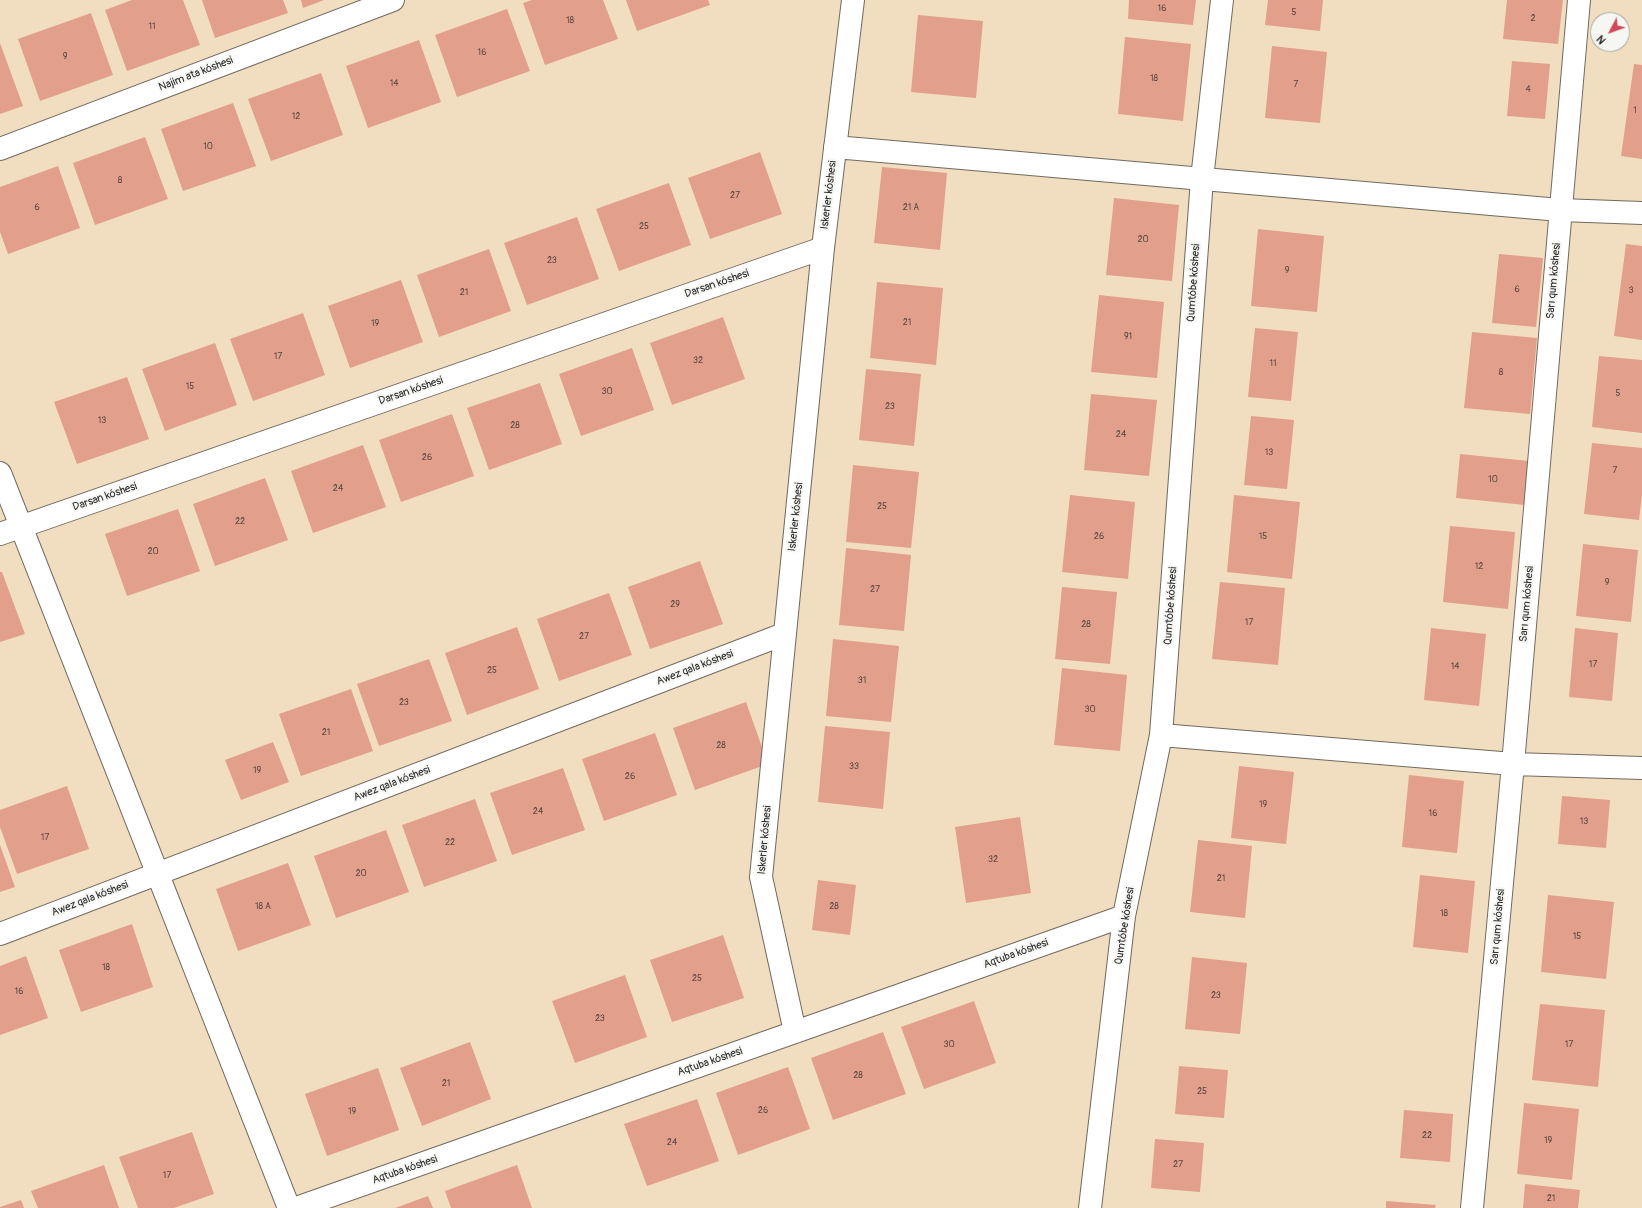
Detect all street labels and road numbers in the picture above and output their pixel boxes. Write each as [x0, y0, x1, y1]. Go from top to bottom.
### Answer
street label: Najim ata kóshesi [157, 54, 235, 94]
street label: Iskerler kóshesi [818, 160, 840, 230]
street label: Sarı qum kóshesi [1544, 242, 1564, 320]
street label: Qumtóbe kóshesi [1185, 243, 1203, 323]
street label: Darsan kóshesi [683, 267, 751, 301]
street label: Darsan kóshesi [377, 374, 445, 408]
street label: Darsan kóshesi [71, 480, 139, 514]
street label: Iskerler kóshesi [786, 482, 806, 552]
street label: Sarı qum kóshesi [1517, 565, 1537, 643]
street label: Qumtóbe kóshesi [1162, 566, 1180, 646]
street label: Awez qala kóshesi [655, 647, 735, 689]
street label: Awez qala kóshesi [352, 763, 432, 805]
street label: Iskerler kóshesi [755, 805, 775, 875]
street label: Awez qala kóshesi [50, 878, 130, 920]
street label: Qumtóbe kóshesi [1112, 886, 1138, 966]
street label: Sarı qum kóshesi [1488, 888, 1508, 966]
street label: Aqtuba kóshesi [982, 936, 1050, 972]
street label: Aqtuba kóshesi [676, 1045, 744, 1079]
street label: Aqtuba kóshesi [371, 1153, 439, 1187]

